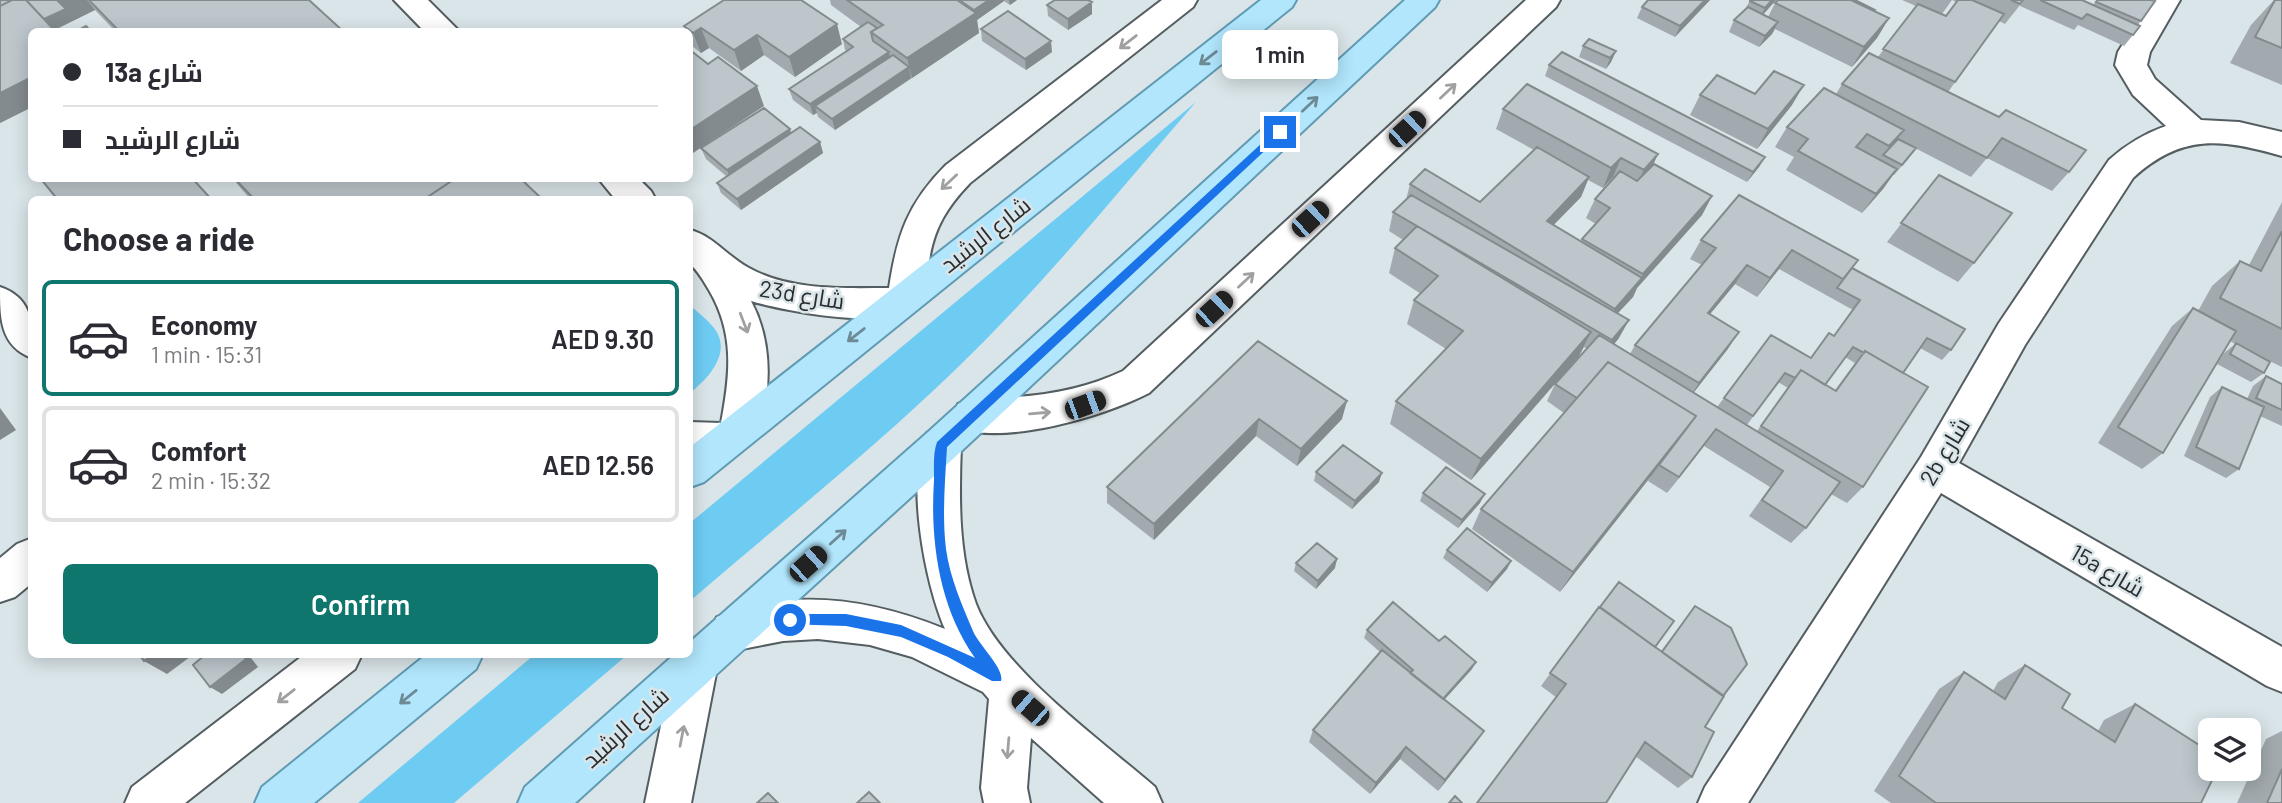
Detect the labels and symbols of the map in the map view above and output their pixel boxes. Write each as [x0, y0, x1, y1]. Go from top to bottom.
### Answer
callout: 1 min [1222, 31, 1338, 80]
one-way arrow [1120, 34, 1138, 49]
one-way arrow [1199, 50, 1217, 65]
one-way arrow [1439, 83, 1457, 99]
one-way arrow [1301, 96, 1318, 113]
car [1385, 107, 1430, 151]
route end [1264, 116, 1296, 148]
one-way arrow [940, 174, 958, 190]
street label: شارع الرشيد [934, 190, 1037, 280]
car [1288, 197, 1333, 241]
one-way arrow [1237, 271, 1254, 288]
street label: 23d شارع [757, 273, 847, 317]
car [1192, 287, 1237, 331]
one-way arrow [738, 312, 751, 334]
one-way arrow [848, 328, 866, 343]
car [1062, 388, 1109, 422]
one-way arrow [1028, 406, 1050, 419]
street label: 2b شارع [1913, 412, 1978, 491]
one-way arrow [829, 529, 847, 545]
street label: 15a شارع [2065, 538, 2150, 605]
car [786, 542, 831, 586]
route start [774, 604, 806, 636]
street label: شارع الرشيد [576, 681, 676, 775]
car [1008, 686, 1053, 730]
one-way arrow [277, 689, 296, 704]
one-way arrow [400, 690, 418, 705]
one-way arrow [676, 725, 689, 748]
one-way arrow [1001, 736, 1014, 758]

